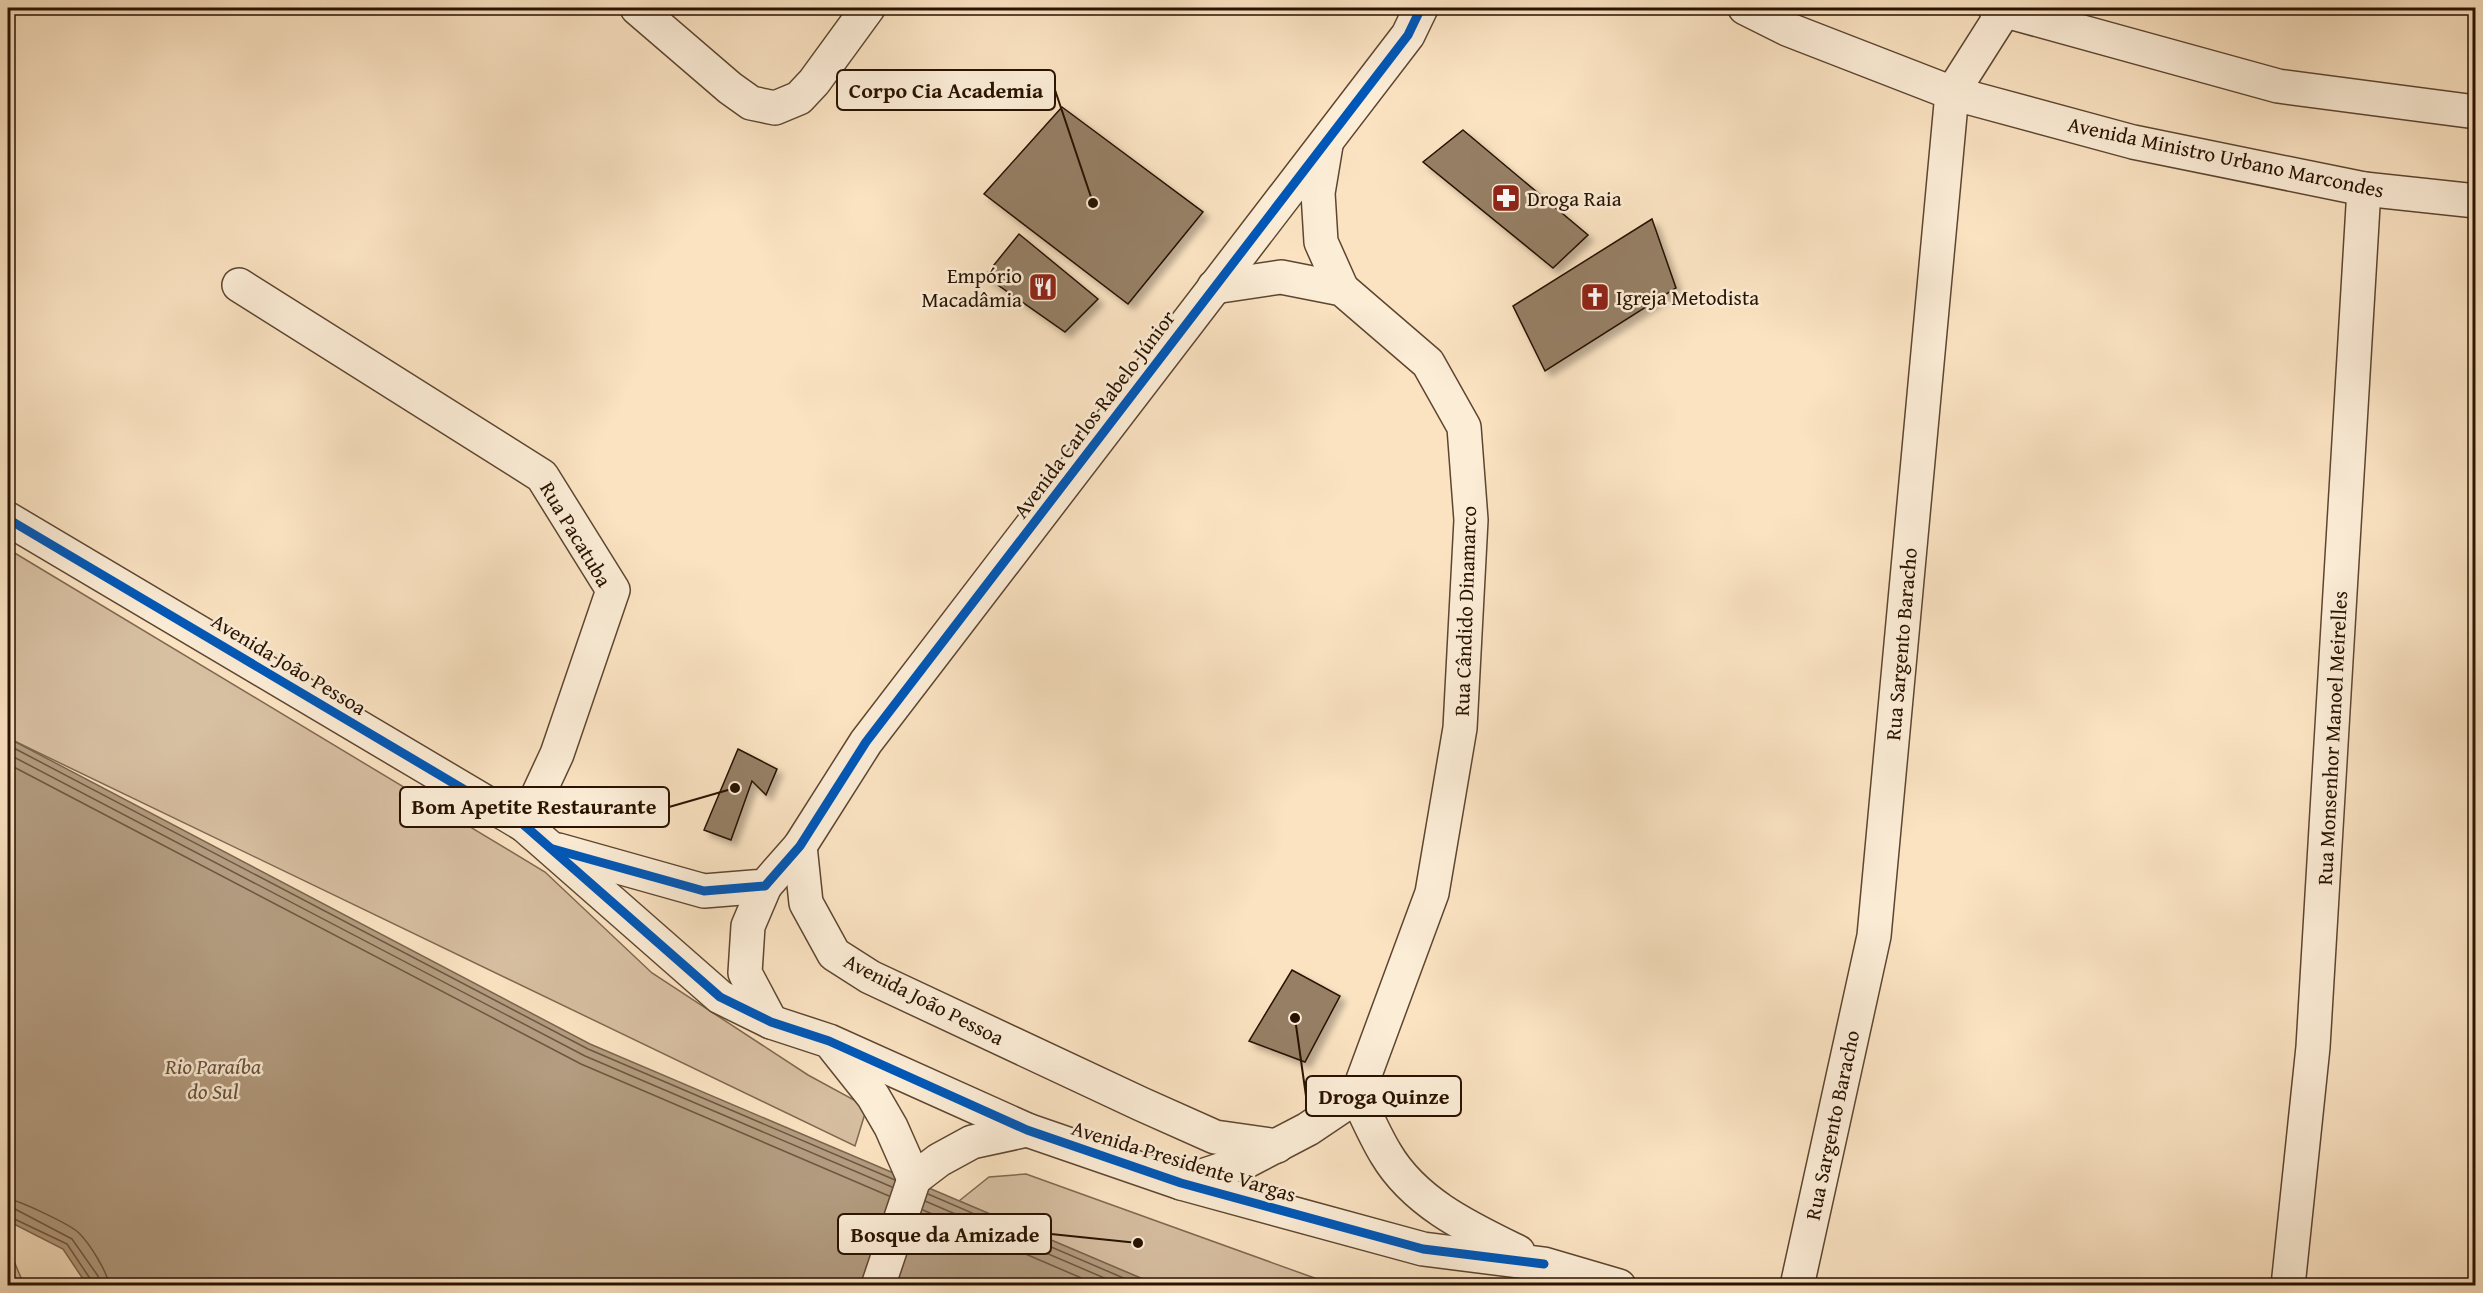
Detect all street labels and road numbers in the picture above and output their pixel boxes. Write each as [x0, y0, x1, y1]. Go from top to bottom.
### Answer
street label: Avenida Ministro Urbano Marcondes [2065, 108, 2387, 206]
street label: Avenida Carlos Rabelo Júnior [1005, 303, 1183, 525]
street label: Rua Pacatuba [532, 475, 620, 593]
street label: Rua Cândido Dinamarco [1446, 505, 1484, 717]
street label: Rua Sargento Baracho [1877, 546, 1925, 742]
street label: Rua Monsenhor Manoel Meirelles [2309, 590, 2355, 886]
street label: Avenida João Pessoa [206, 605, 372, 723]
street label: Avenida João Pessoa [839, 945, 1010, 1053]
street label: Rua Sargento Baracho [1797, 1027, 1867, 1223]
street label: Avenida Presidente Vargas [1068, 1112, 1300, 1210]

